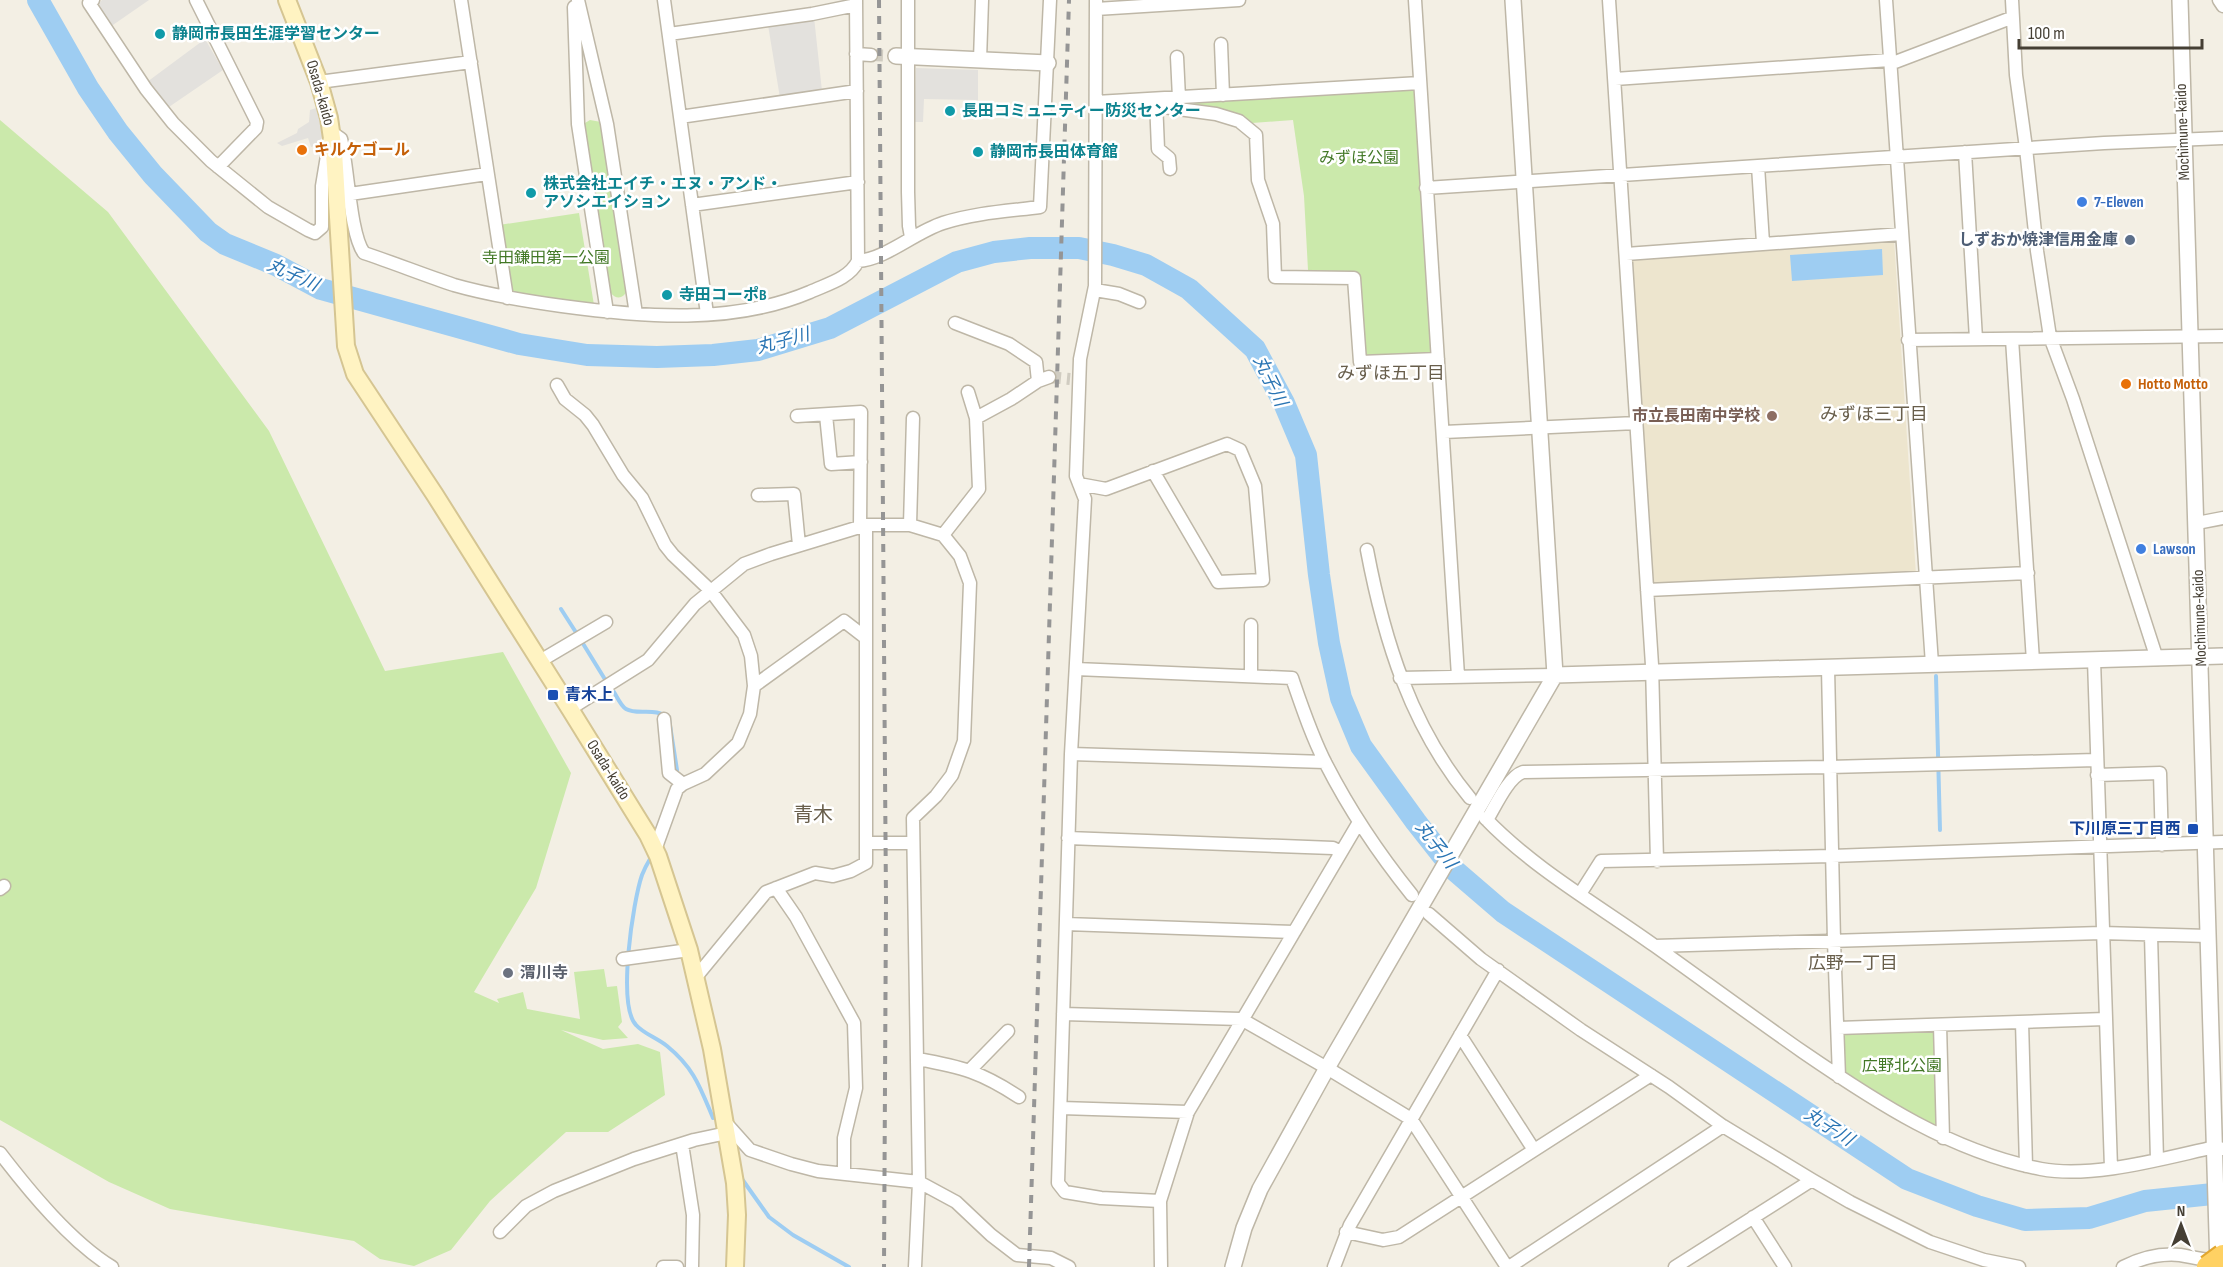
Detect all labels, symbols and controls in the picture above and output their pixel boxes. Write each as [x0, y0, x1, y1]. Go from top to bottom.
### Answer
scale bar [2019, 12, 2202, 50]
text: 100 m [2028, 23, 2065, 44]
place label: 静岡市長田生涯学習センター [172, 25, 380, 44]
marker: 静岡市長田生涯学習センター [153, 27, 167, 41]
street label: Osada-kaido [302, 58, 338, 128]
street label: Mochimune-kaido [2172, 83, 2194, 181]
place label: 長田コミュニティー防災センター [962, 102, 1201, 121]
marker: 長田コミュニティー防災センター [943, 104, 957, 118]
place label: キルケゴール [314, 140, 410, 160]
marker: キルケゴール [295, 143, 309, 157]
place label: 静岡市長田体育館 [990, 143, 1118, 162]
marker: 静岡市長田体育館 [971, 145, 985, 159]
park label: みずほ公園 [1319, 149, 1399, 168]
place label: 株式会社エイチ・エヌ・アンド・ アソシエイション [543, 174, 782, 212]
marker: 株式会社エイチ・エヌ・アンド・ アソシエイション [524, 186, 538, 200]
place label: 7-Eleven [2094, 193, 2144, 212]
marker: 7-Eleven [2075, 195, 2089, 209]
place label: しずおか焼津信用金庫 [1958, 231, 2118, 250]
marker: しずおか焼津信用金庫 [2123, 233, 2137, 247]
park label: 寺田鎌田第一公園 [482, 249, 610, 268]
water label: 丸子川 [264, 254, 324, 296]
place label: 寺田コーポB [679, 286, 767, 305]
marker: 寺田コーポB [660, 288, 674, 302]
water label: 丸子川 [754, 323, 814, 358]
water label: 丸子川 [1249, 352, 1292, 412]
district label: みずほ五丁目 [1337, 363, 1445, 384]
place label: Hotto Motto [2138, 375, 2208, 394]
marker: Hotto Motto [2119, 377, 2133, 391]
district label: みずほ三丁目 [1820, 404, 1928, 425]
place label: 市立長田南中学校 [1632, 407, 1760, 426]
marker: 市立長田南中学校 [1765, 409, 1779, 423]
place label: Lawson [2153, 540, 2196, 559]
marker: Lawson [2134, 542, 2148, 556]
street label: Mochimune-kaido [2189, 569, 2211, 667]
place label: 青木上 [565, 686, 613, 705]
marker: 青木上 [546, 688, 560, 702]
street label: Osada-kaido [582, 737, 634, 803]
district label: 青木 [793, 803, 833, 827]
water label: 丸子川 [1411, 817, 1462, 874]
place label: 下川原三丁目西 [2069, 820, 2181, 839]
marker: 下川原三丁目西 [2186, 822, 2200, 836]
district label: 広野一丁目 [1808, 953, 1898, 974]
place label: 渭川寺 [520, 964, 568, 983]
marker: 渭川寺 [501, 966, 515, 980]
park label: 広野北公園 [1862, 1057, 1942, 1076]
water label: 丸子川 [1801, 1103, 1859, 1152]
north arrow [2151, 1195, 2211, 1255]
text: N [2177, 1202, 2185, 1221]

